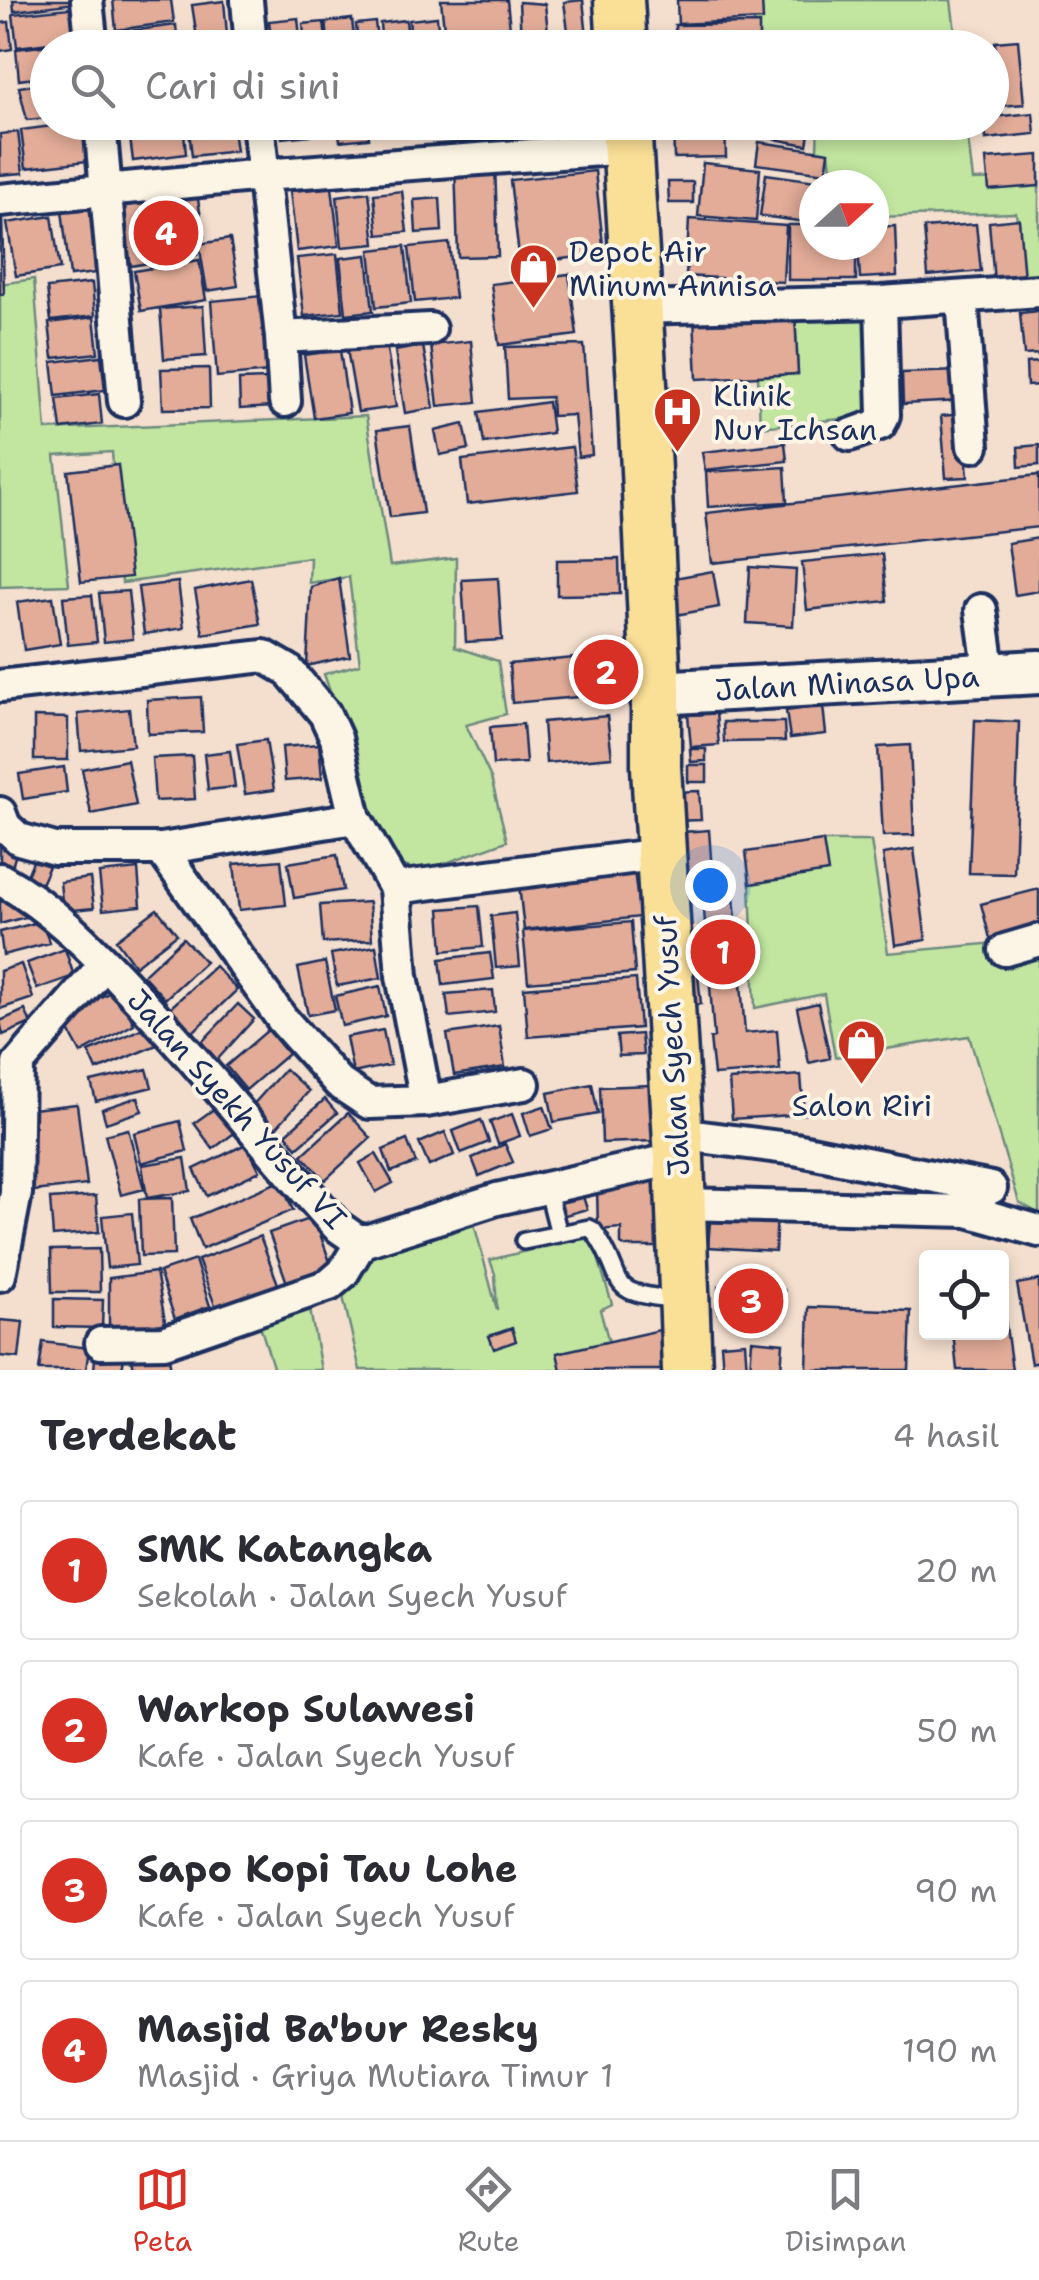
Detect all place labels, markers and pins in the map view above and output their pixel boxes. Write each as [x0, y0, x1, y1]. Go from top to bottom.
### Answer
pin: 4 [134, 196, 198, 270]
place label: Depot Air Minum Annisa [569, 231, 777, 306]
shop icon: Depot Air Minum Annisa [508, 242, 560, 310]
place label: Klinik Nur Ichsan [713, 375, 877, 450]
hospital icon: Klinik Nur Ichsan [652, 386, 704, 454]
pin: 2 [574, 634, 638, 710]
pin: 1 [690, 914, 756, 990]
shop icon: Salon Riri [836, 1018, 888, 1086]
place label: Salon Riri [792, 1085, 932, 1126]
pin: 3 [718, 1264, 784, 1338]

